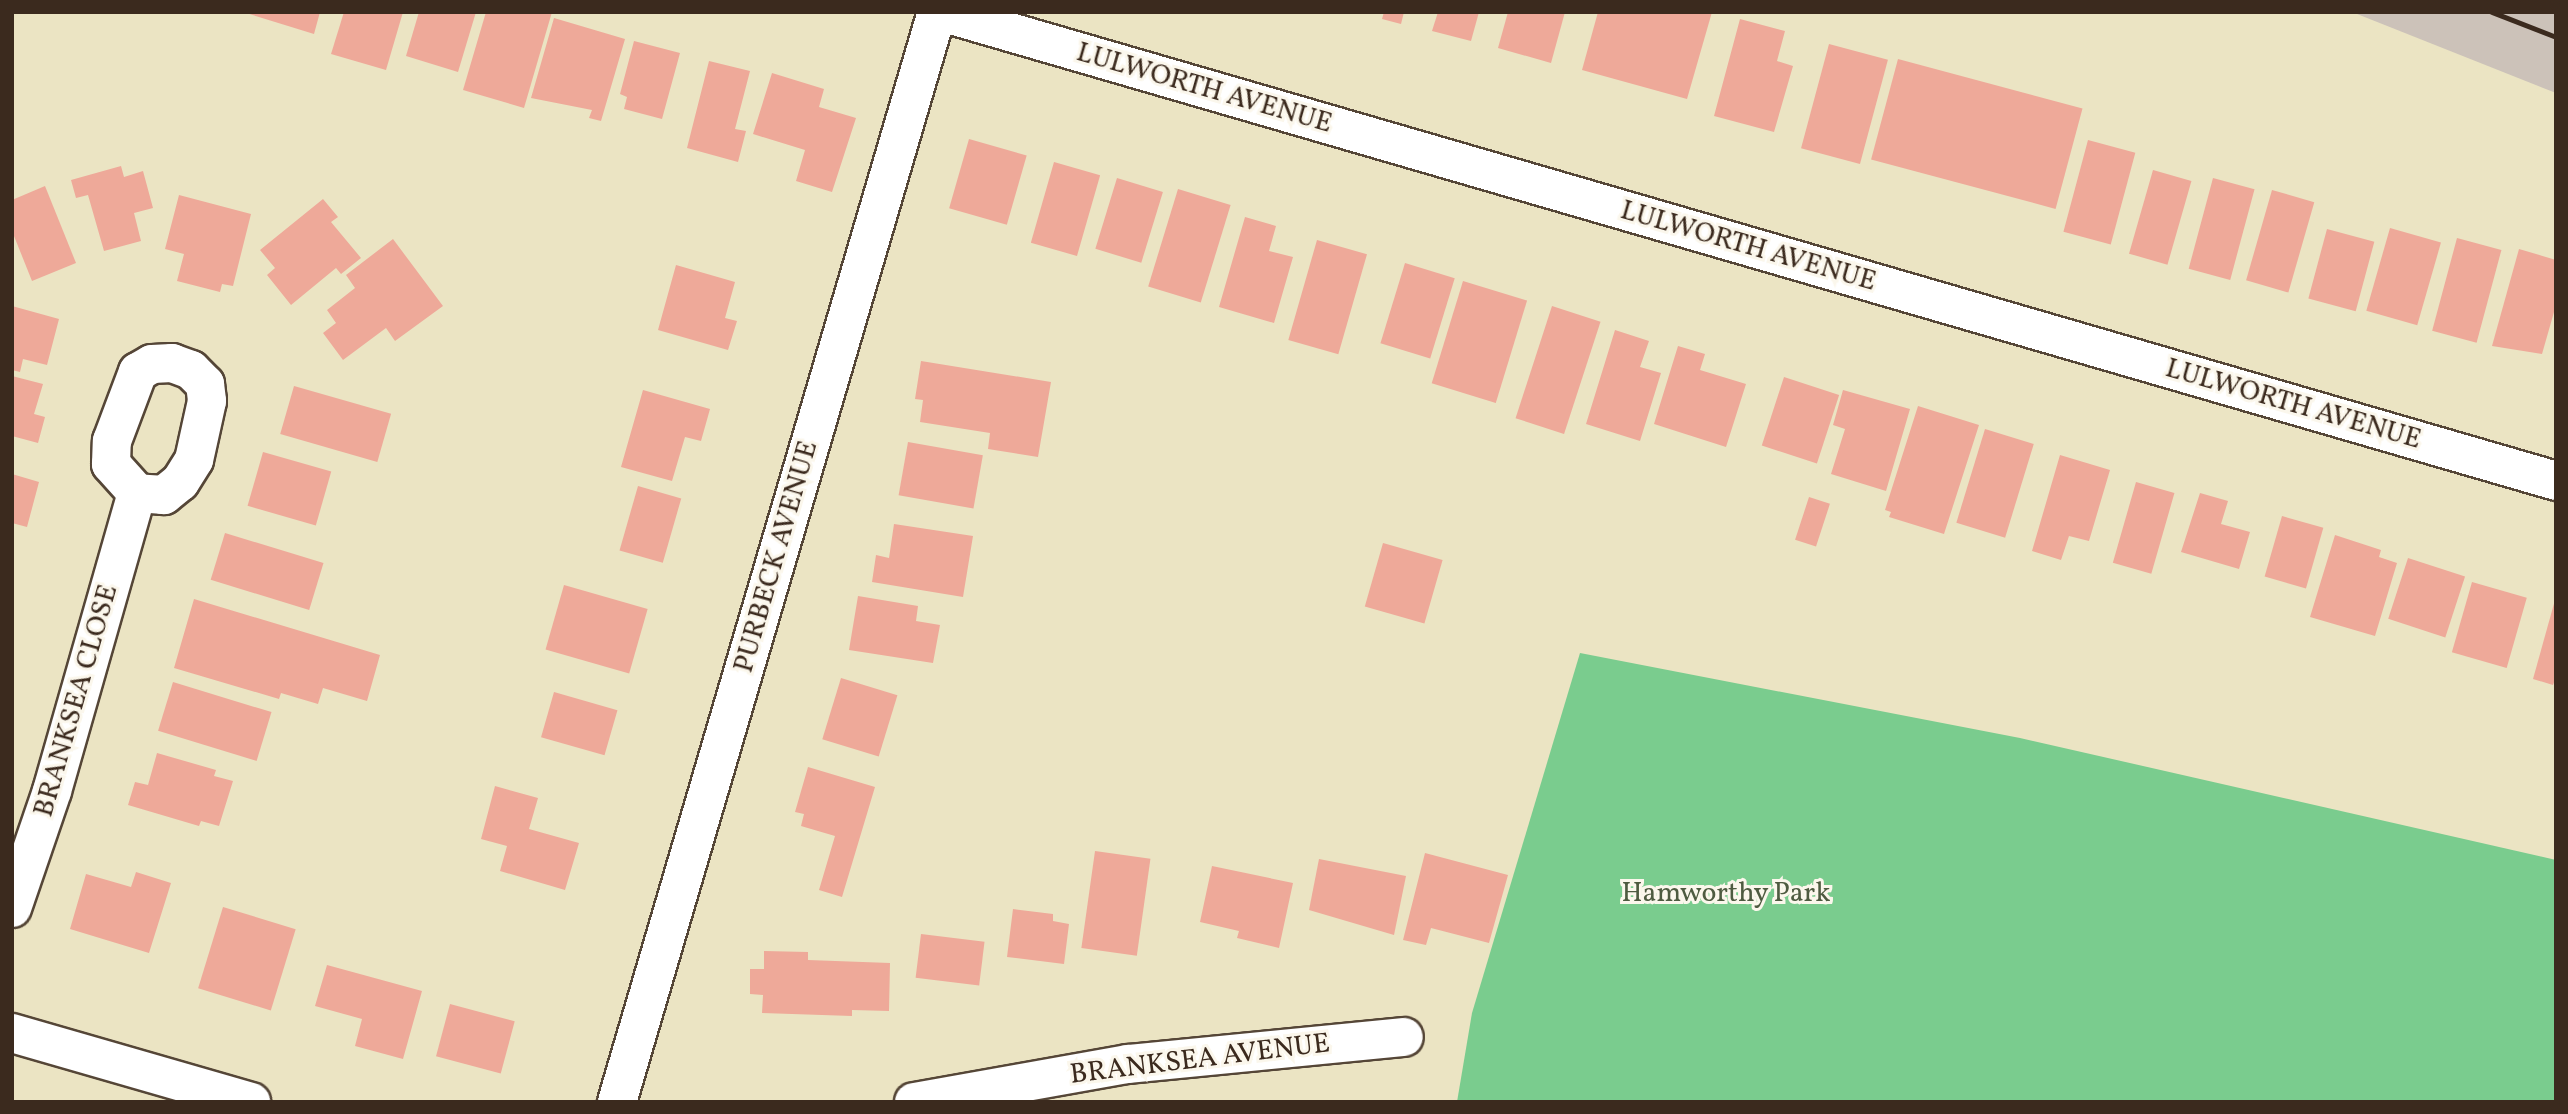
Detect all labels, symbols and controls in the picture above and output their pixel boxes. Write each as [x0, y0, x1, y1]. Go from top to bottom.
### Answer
street label: LULWORTH AVENUE [1072, 36, 1336, 142]
street label: LULWORTH AVENUE [1616, 194, 1880, 300]
street label: LULWORTH AVENUE [2161, 352, 2425, 458]
street label: PURBECK AVENUE [728, 437, 826, 677]
street label: BRANKSEA CLOSE [28, 581, 126, 821]
park label: Hamworthy Park [1621, 877, 1831, 911]
street label: BRANKSEA AVENUE [1068, 1027, 1332, 1093]

